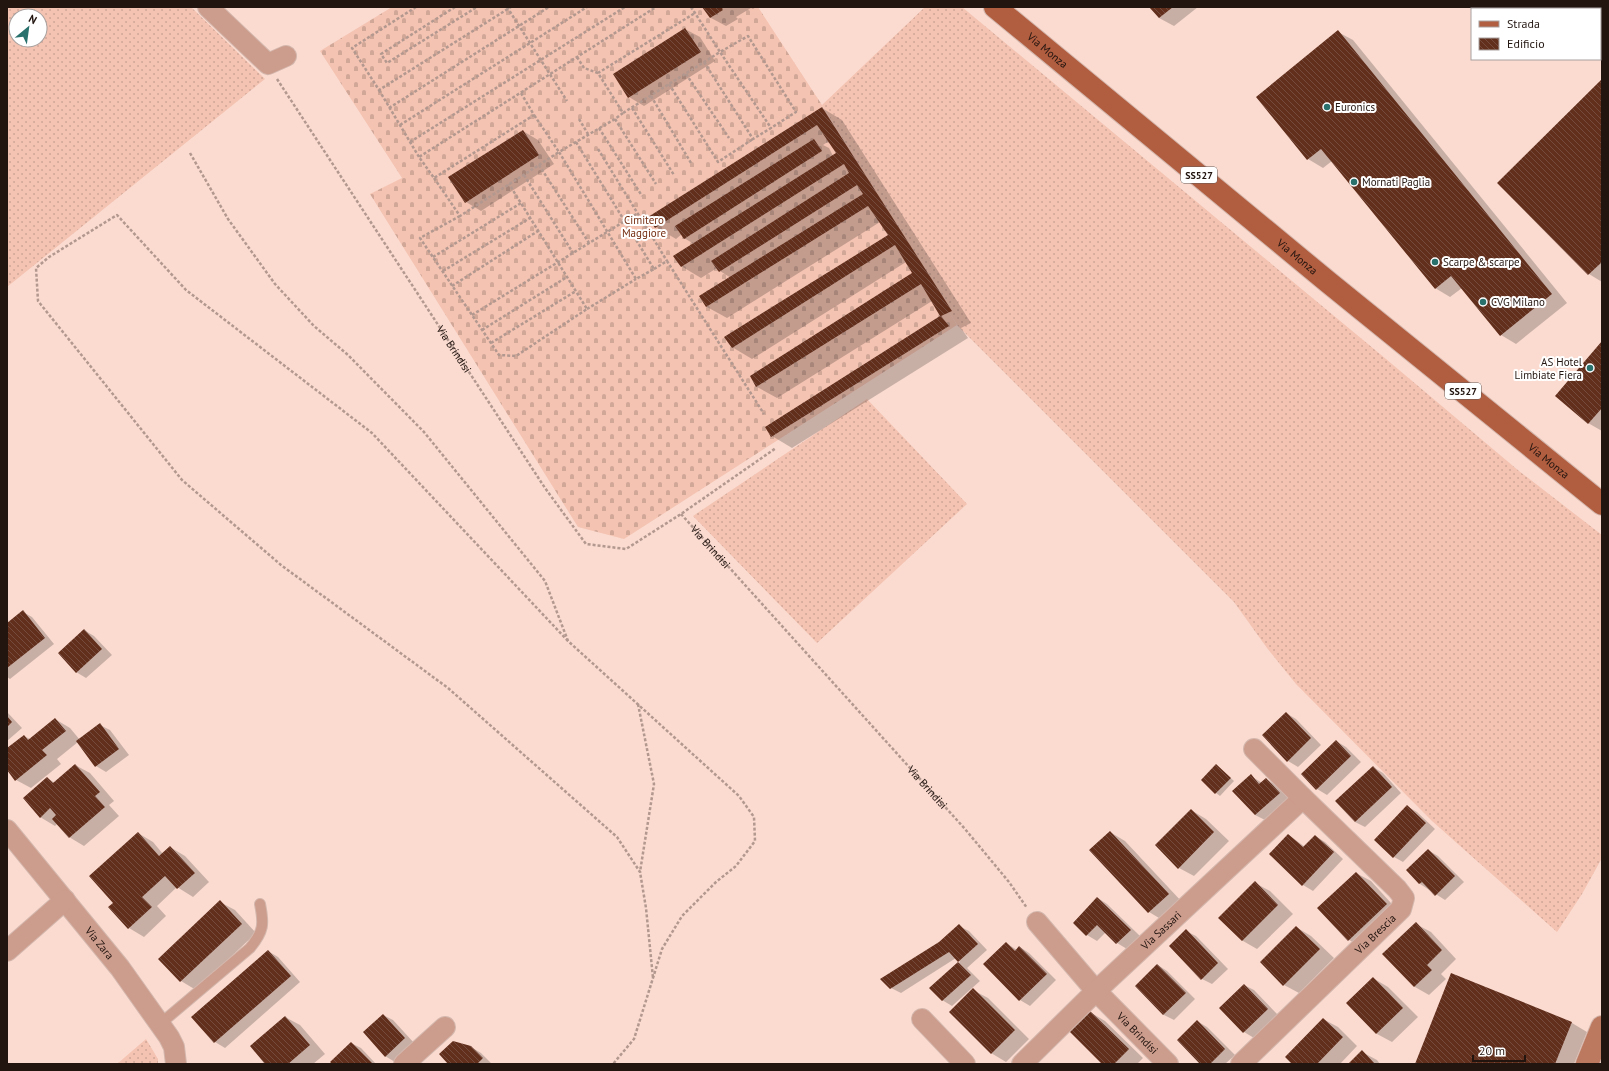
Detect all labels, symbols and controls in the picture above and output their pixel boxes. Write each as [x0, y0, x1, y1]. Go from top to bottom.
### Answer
north arrow [8, 8, 48, 48]
legend [1471, 8, 1601, 60]
text: N [26, 11, 39, 27]
text: Strada [1507, 16, 1540, 31]
street label: Via Monza [1023, 29, 1071, 71]
text: Edificio [1507, 36, 1545, 51]
place label: Euronics [1335, 100, 1375, 114]
marker: Euronics [1322, 102, 1332, 112]
road number: SS527 [1181, 167, 1217, 183]
place label: Mornati Paglia [1362, 175, 1430, 189]
marker: Mornati Paglia [1349, 177, 1359, 187]
park label: Cimitero Maggiore [622, 213, 666, 240]
street label: Via Monza [1273, 235, 1320, 277]
place label: Scarpe & scarpe [1443, 255, 1520, 269]
marker: Scarpe & scarpe [1430, 257, 1440, 267]
place label: CVG Milano [1491, 295, 1545, 309]
marker: CVG Milano [1478, 297, 1488, 307]
street label: Via Brindisi [433, 322, 475, 375]
place label: AS Hotel Limbiate Fiera [1515, 355, 1583, 382]
marker: AS Hotel Limbiate Fiera [1585, 363, 1595, 373]
road number: SS527 [1445, 383, 1481, 399]
street label: Via Monza [1525, 439, 1572, 482]
street label: Via Brindisi [687, 521, 734, 571]
street label: Via Brindisi [904, 762, 950, 812]
street label: Via Sassari [1137, 908, 1184, 953]
street label: Via Brescia [1351, 911, 1399, 957]
street label: Via Zara [81, 923, 117, 962]
street label: Via Brindisi [1113, 1009, 1161, 1057]
scale bar [1473, 1037, 1525, 1063]
text: 20 m [1479, 1043, 1505, 1058]

